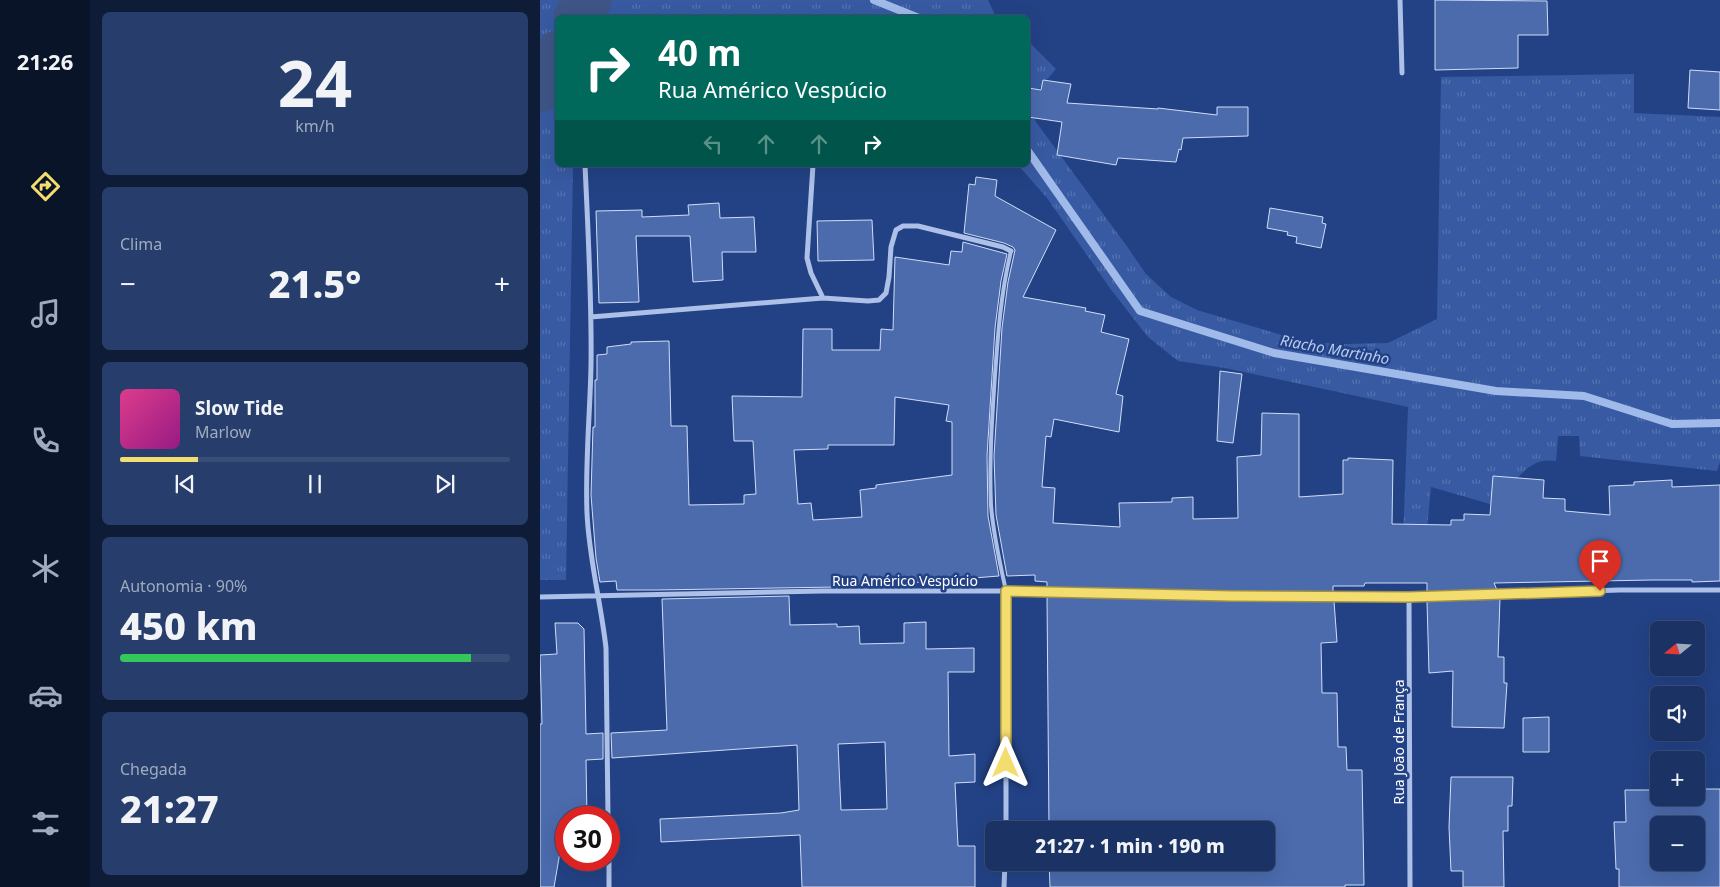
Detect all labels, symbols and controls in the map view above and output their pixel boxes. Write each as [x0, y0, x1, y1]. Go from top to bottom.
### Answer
text: 40 m [658, 29, 741, 76]
icon: right [575, 35, 640, 100]
text: 24 [278, 38, 352, 126]
text: 21:26 [17, 46, 73, 76]
text: Rua Américo Vespúcio [658, 74, 887, 104]
text: km/h [295, 115, 335, 137]
icon: left [699, 130, 727, 158]
icon: ahead [752, 130, 780, 158]
icon: ahead [805, 130, 833, 158]
icon: right [858, 130, 886, 158]
icon: directions [28, 169, 63, 204]
text: Clima [120, 233, 162, 255]
text: 21.5° [269, 257, 361, 309]
text: − [120, 264, 136, 302]
text: + [494, 264, 510, 302]
icon: music [28, 296, 63, 331]
water label: Riacho Martinho [1279, 330, 1391, 368]
text: Slow Tide [195, 395, 284, 421]
text: Marlow [195, 421, 251, 443]
icon: phone [28, 423, 63, 458]
icon: previous [171, 470, 199, 498]
icon: pause [301, 470, 329, 498]
icon: next [431, 470, 459, 498]
pin [1579, 540, 1621, 591]
icon: arrive [1586, 547, 1614, 575]
icon: climate [28, 551, 63, 586]
street label: Rua Américo Vespúcio [832, 571, 978, 590]
text: Autonomia · 90% [120, 575, 247, 597]
text: 450 km [120, 599, 258, 651]
north arrow [1650, 621, 1705, 676]
map controls [1650, 621, 1705, 871]
icon: car [28, 678, 63, 713]
street label: Rua João de França [1389, 679, 1408, 805]
button: sound [1650, 686, 1705, 741]
position arrow [979, 736, 1031, 788]
button: + [1650, 751, 1705, 806]
text: Chegada [120, 758, 187, 780]
text: 21:27 [120, 782, 219, 834]
icon: filters [28, 806, 63, 841]
speed limit sign: 30 [555, 806, 620, 871]
button: − [1650, 816, 1705, 871]
text: 21:27 · 1 min · 190 m [1035, 833, 1225, 859]

